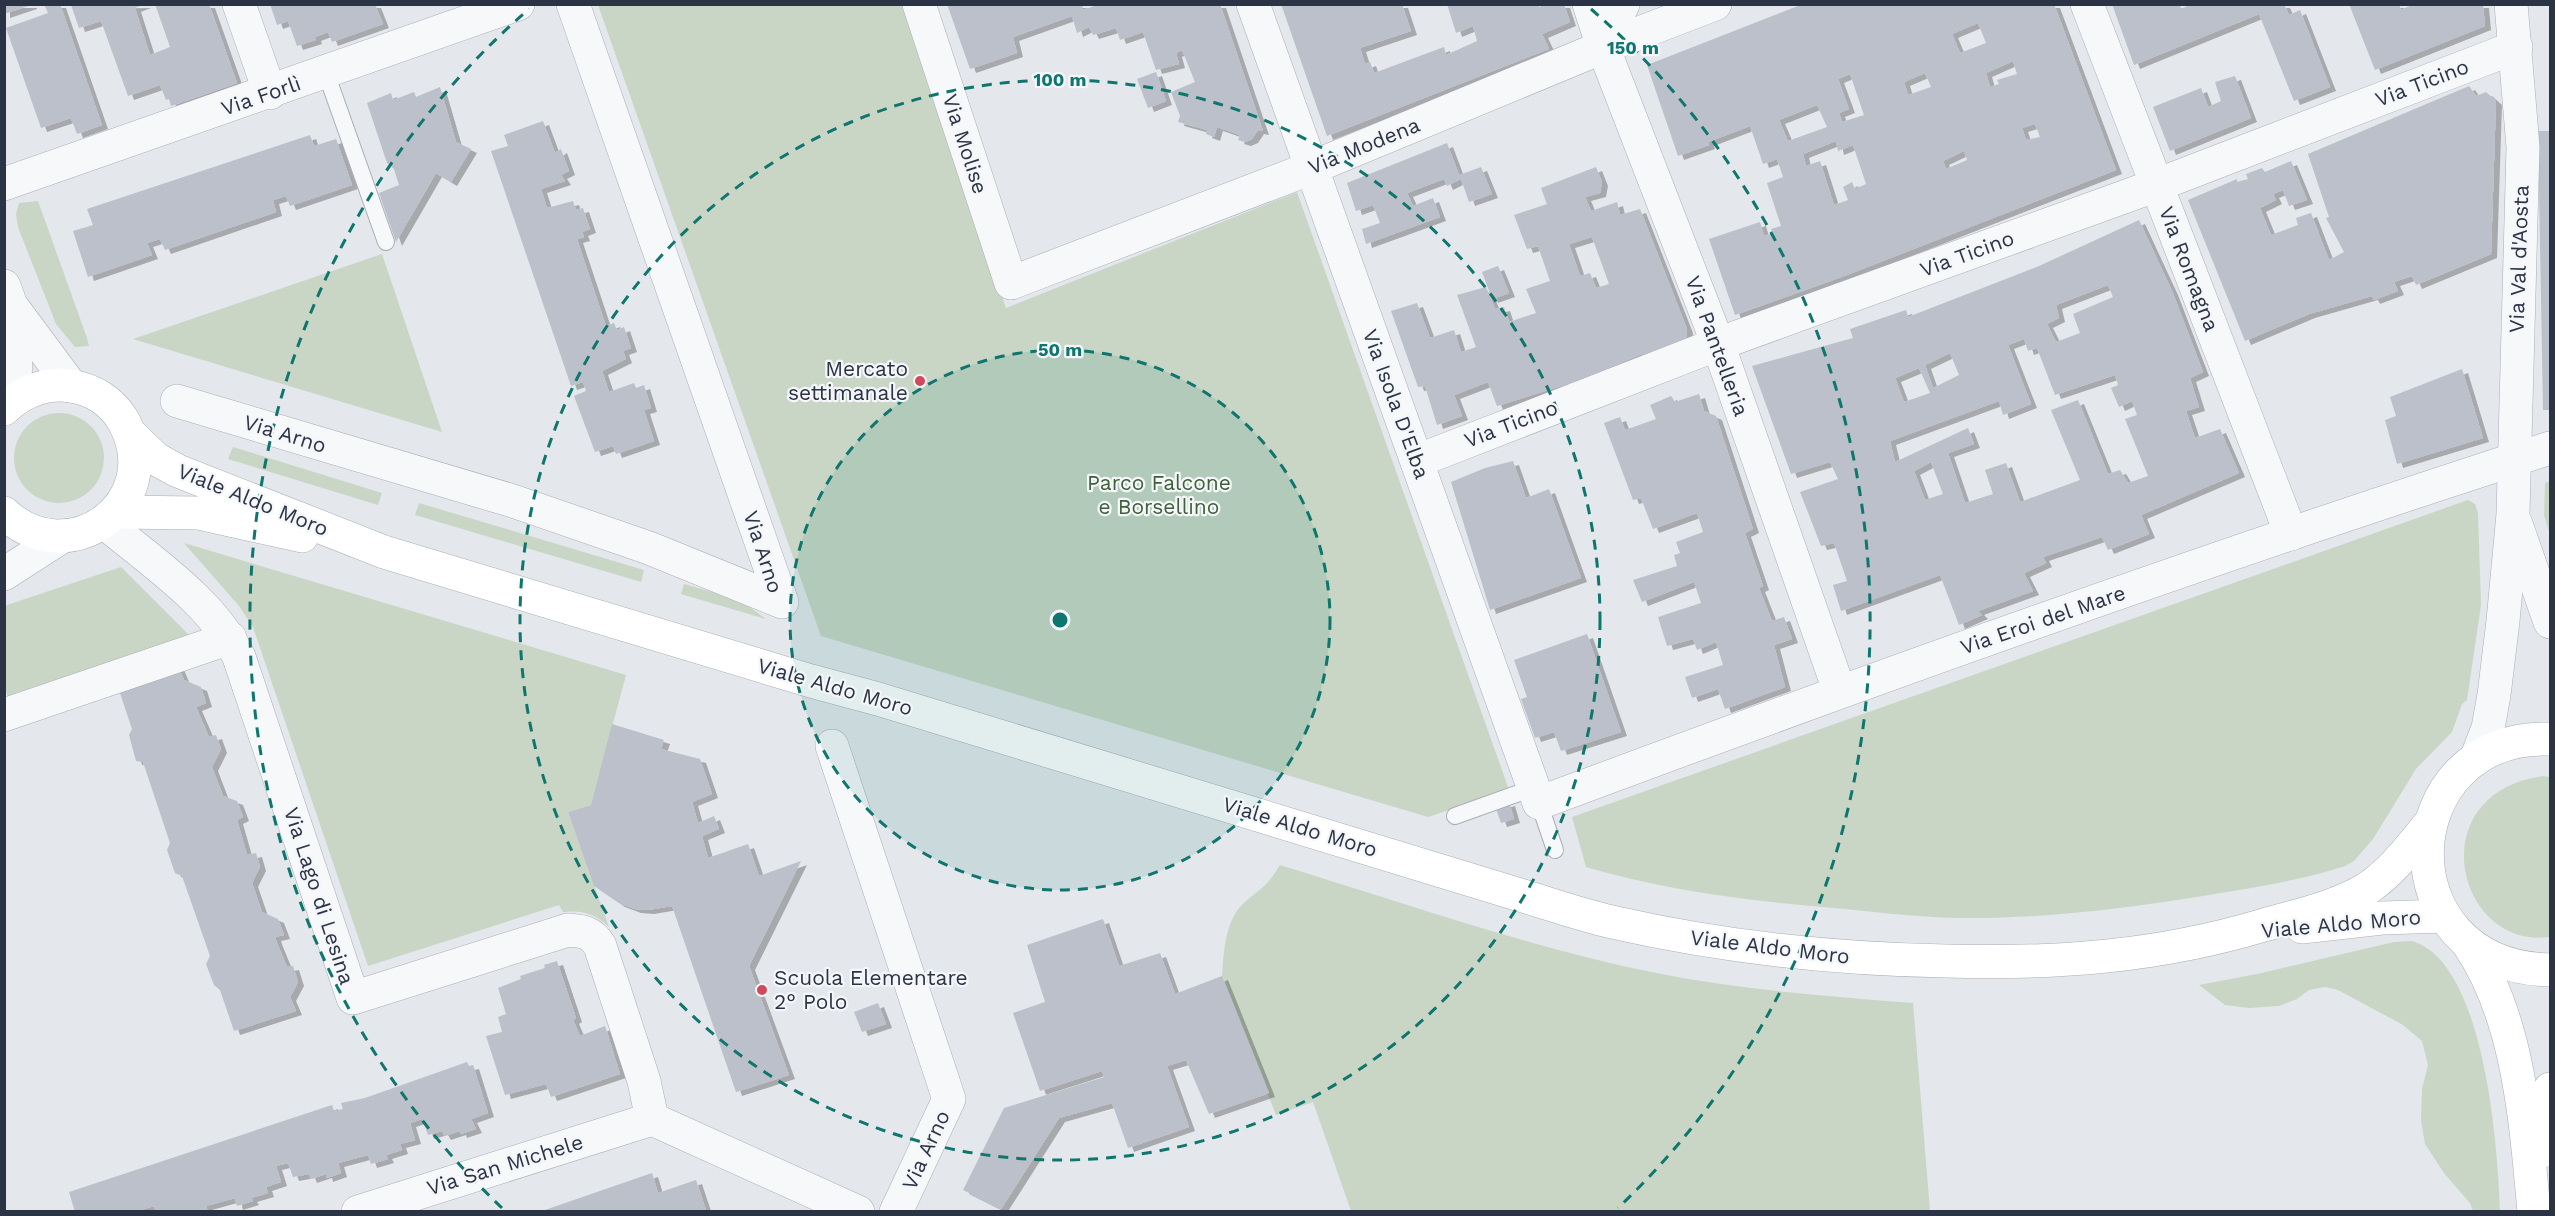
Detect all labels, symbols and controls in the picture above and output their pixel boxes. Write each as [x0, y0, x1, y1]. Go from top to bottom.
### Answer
text: 150 m [1607, 37, 1659, 58]
street label: Via Ticino [2372, 53, 2472, 112]
text: 100 m [1033, 69, 1087, 90]
street label: Via Forlì [218, 70, 304, 121]
street label: Via Molise [938, 91, 993, 197]
street label: Via Modena [1304, 112, 1423, 179]
street label: Via Val d'Aosta [2503, 184, 2534, 333]
street label: Via Romagna [2154, 203, 2225, 335]
street label: Via Ticino [1916, 225, 2017, 282]
street label: Via Pantelleria [1681, 272, 1754, 419]
street label: Via Isola D'Elba [1358, 326, 1435, 482]
text: 50 m [1038, 339, 1082, 360]
place label: Mercato settimanale [788, 356, 908, 405]
marker: Mercato settimanale [913, 374, 927, 388]
street label: Via Ticino [1461, 394, 1561, 453]
street label: Via Arno [241, 409, 329, 458]
street label: Viale Aldo Moro [174, 458, 332, 541]
park label: Parco Falcone e Borsellino [1087, 470, 1231, 519]
street label: Via Arno [738, 508, 788, 596]
street label: Via Eroi del Mare [1957, 580, 2129, 659]
centre of rings [1050, 610, 1070, 630]
street label: Viale Aldo Moro [755, 652, 916, 721]
street label: Viale Aldo Moro [1220, 791, 1380, 862]
street label: Via Lago di Lesina [279, 804, 360, 988]
street label: Viale Aldo Moro [2260, 904, 2422, 943]
street label: Viale Aldo Moro [1689, 924, 1851, 969]
place label: Scuola Elementare 2° Polo [774, 965, 968, 1014]
marker: Scuola Elementare 2° Polo [755, 983, 769, 997]
street label: Via Arno [896, 1106, 955, 1194]
street label: Via San Michele [424, 1129, 586, 1200]

